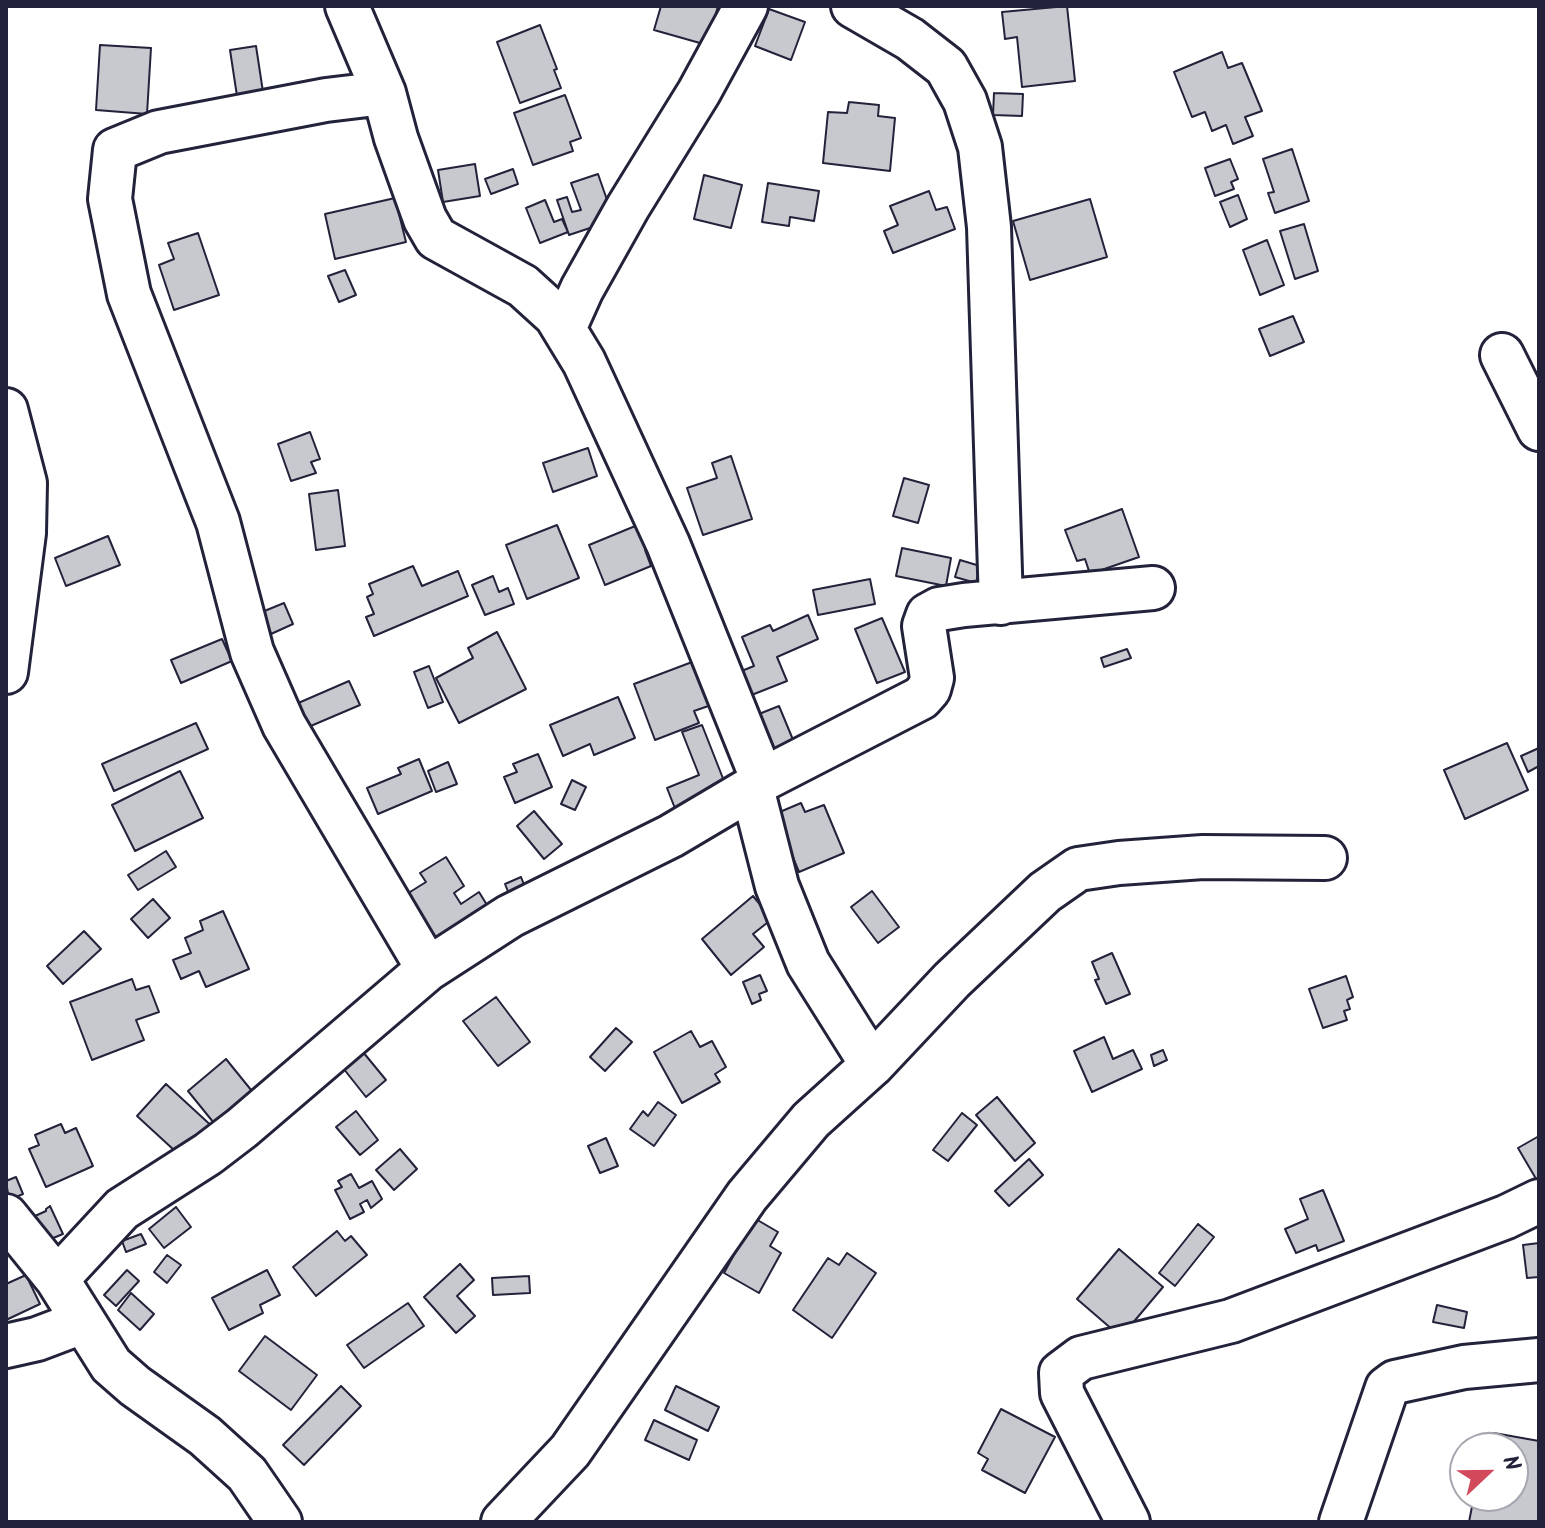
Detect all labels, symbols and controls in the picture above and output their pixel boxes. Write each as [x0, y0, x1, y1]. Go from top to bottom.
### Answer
north arrow [1449, 1432, 1529, 1512]
text: N [1491, 1451, 1529, 1477]

